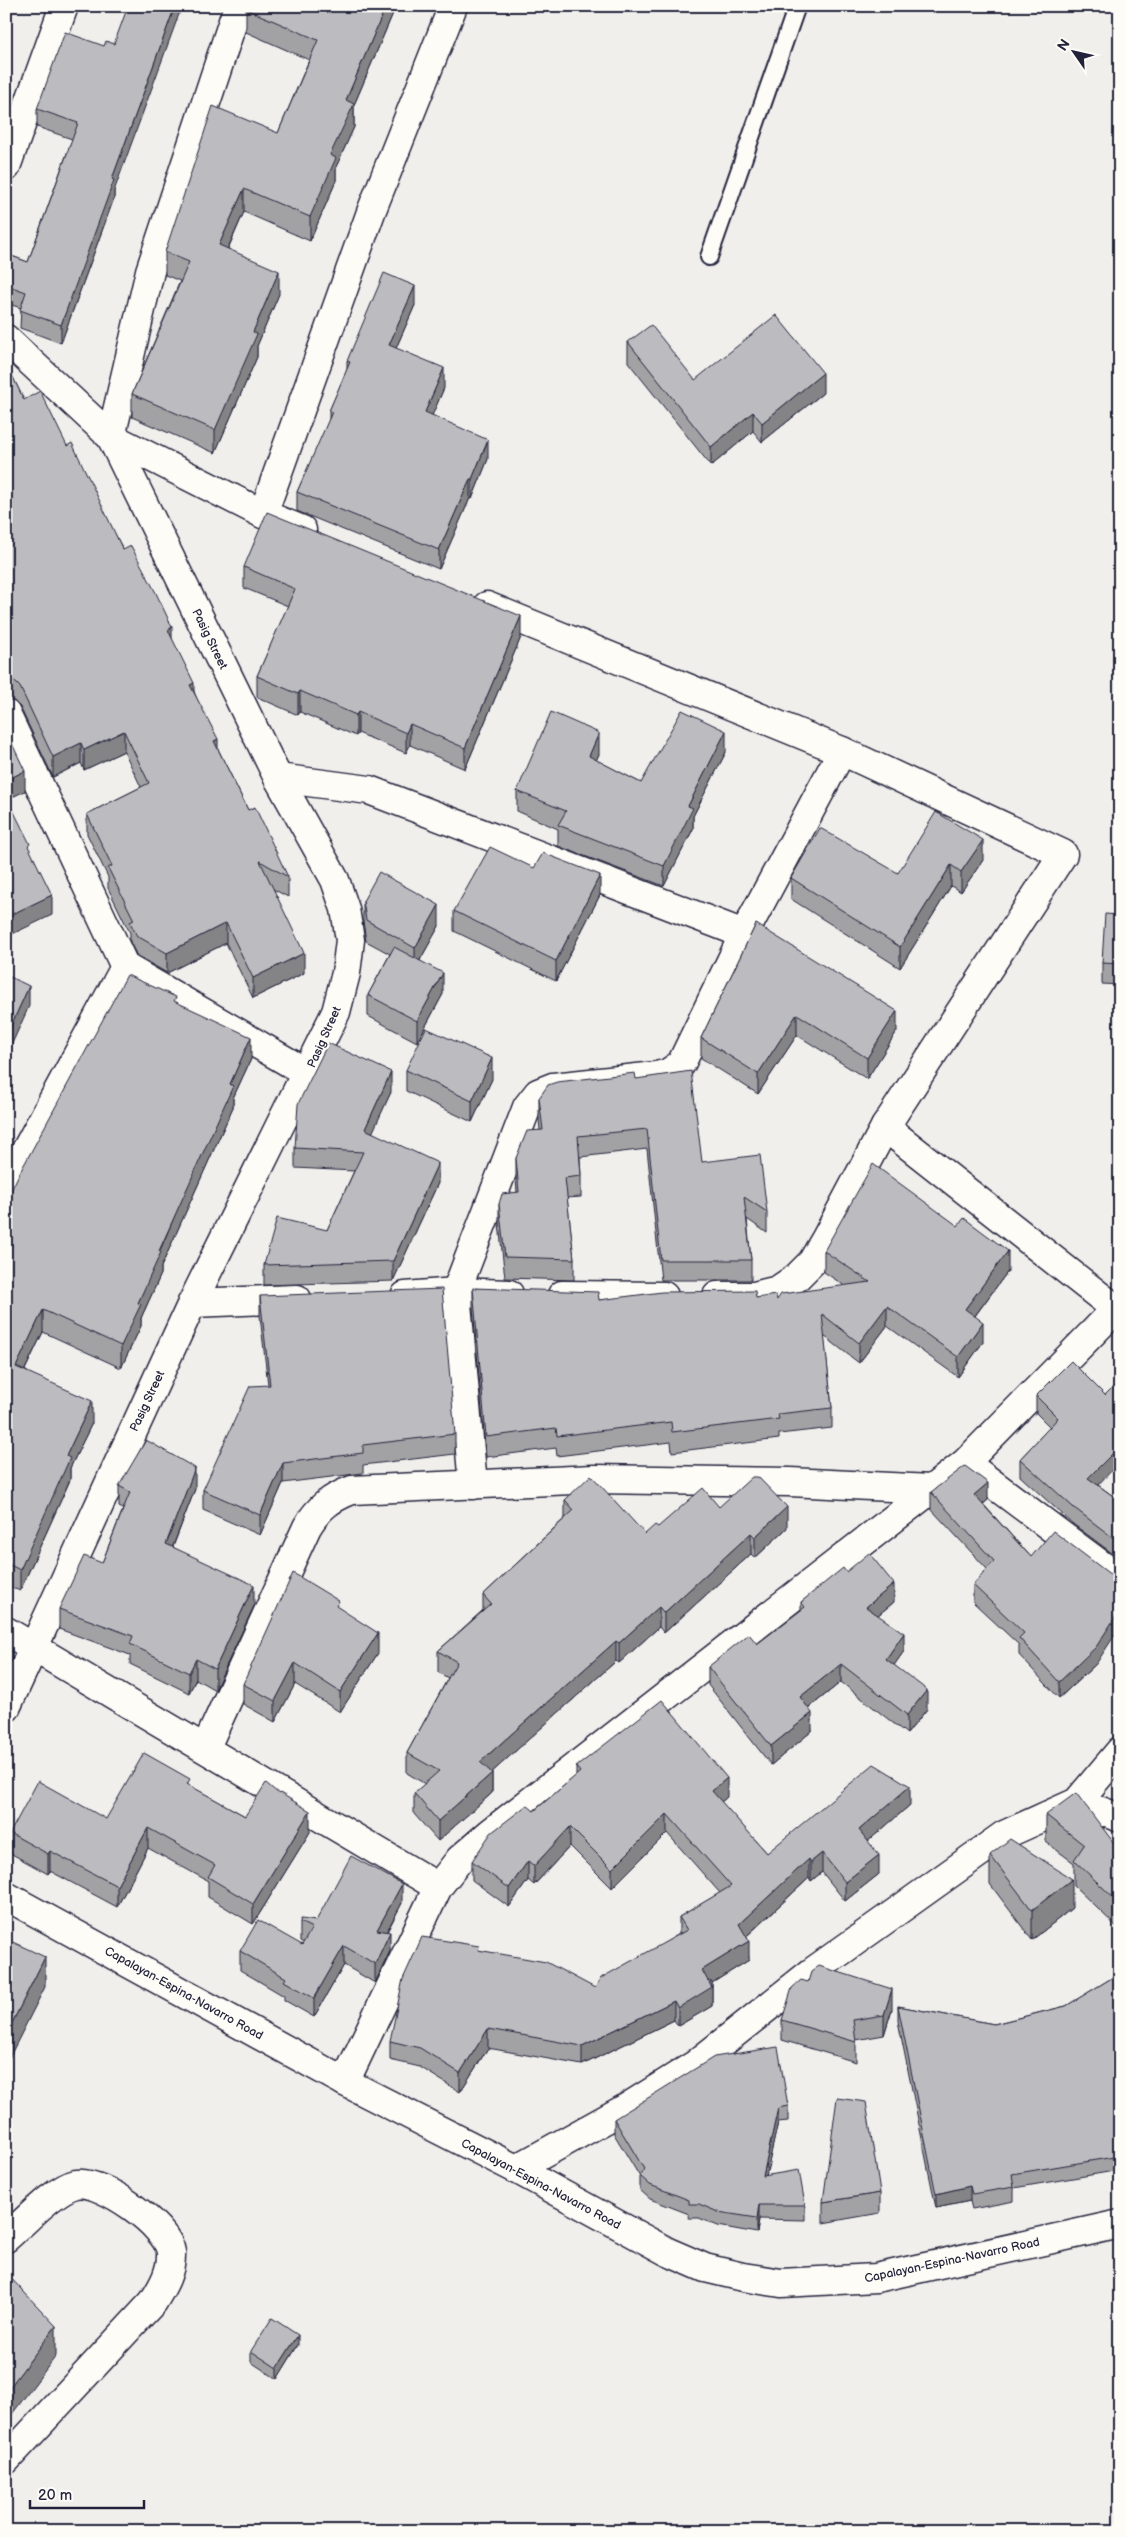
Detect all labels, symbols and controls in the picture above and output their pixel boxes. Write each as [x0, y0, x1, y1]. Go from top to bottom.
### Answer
north arrow [1048, 28, 1098, 78]
text: N [1054, 36, 1074, 54]
street label: Pasig Street [188, 606, 231, 672]
street label: Pasig Street [304, 1004, 345, 1070]
street label: Pasig Street [127, 1368, 168, 1434]
street label: Capalayan-Espina-Navarro Road [102, 1944, 266, 2043]
street label: Capalayan-Espina-Navarro Road [458, 2136, 623, 2233]
street label: Capalayan-Espina-Navarro Road [863, 2235, 1041, 2286]
scale bar [30, 2477, 144, 2509]
text: 20 m [38, 2486, 72, 2505]

